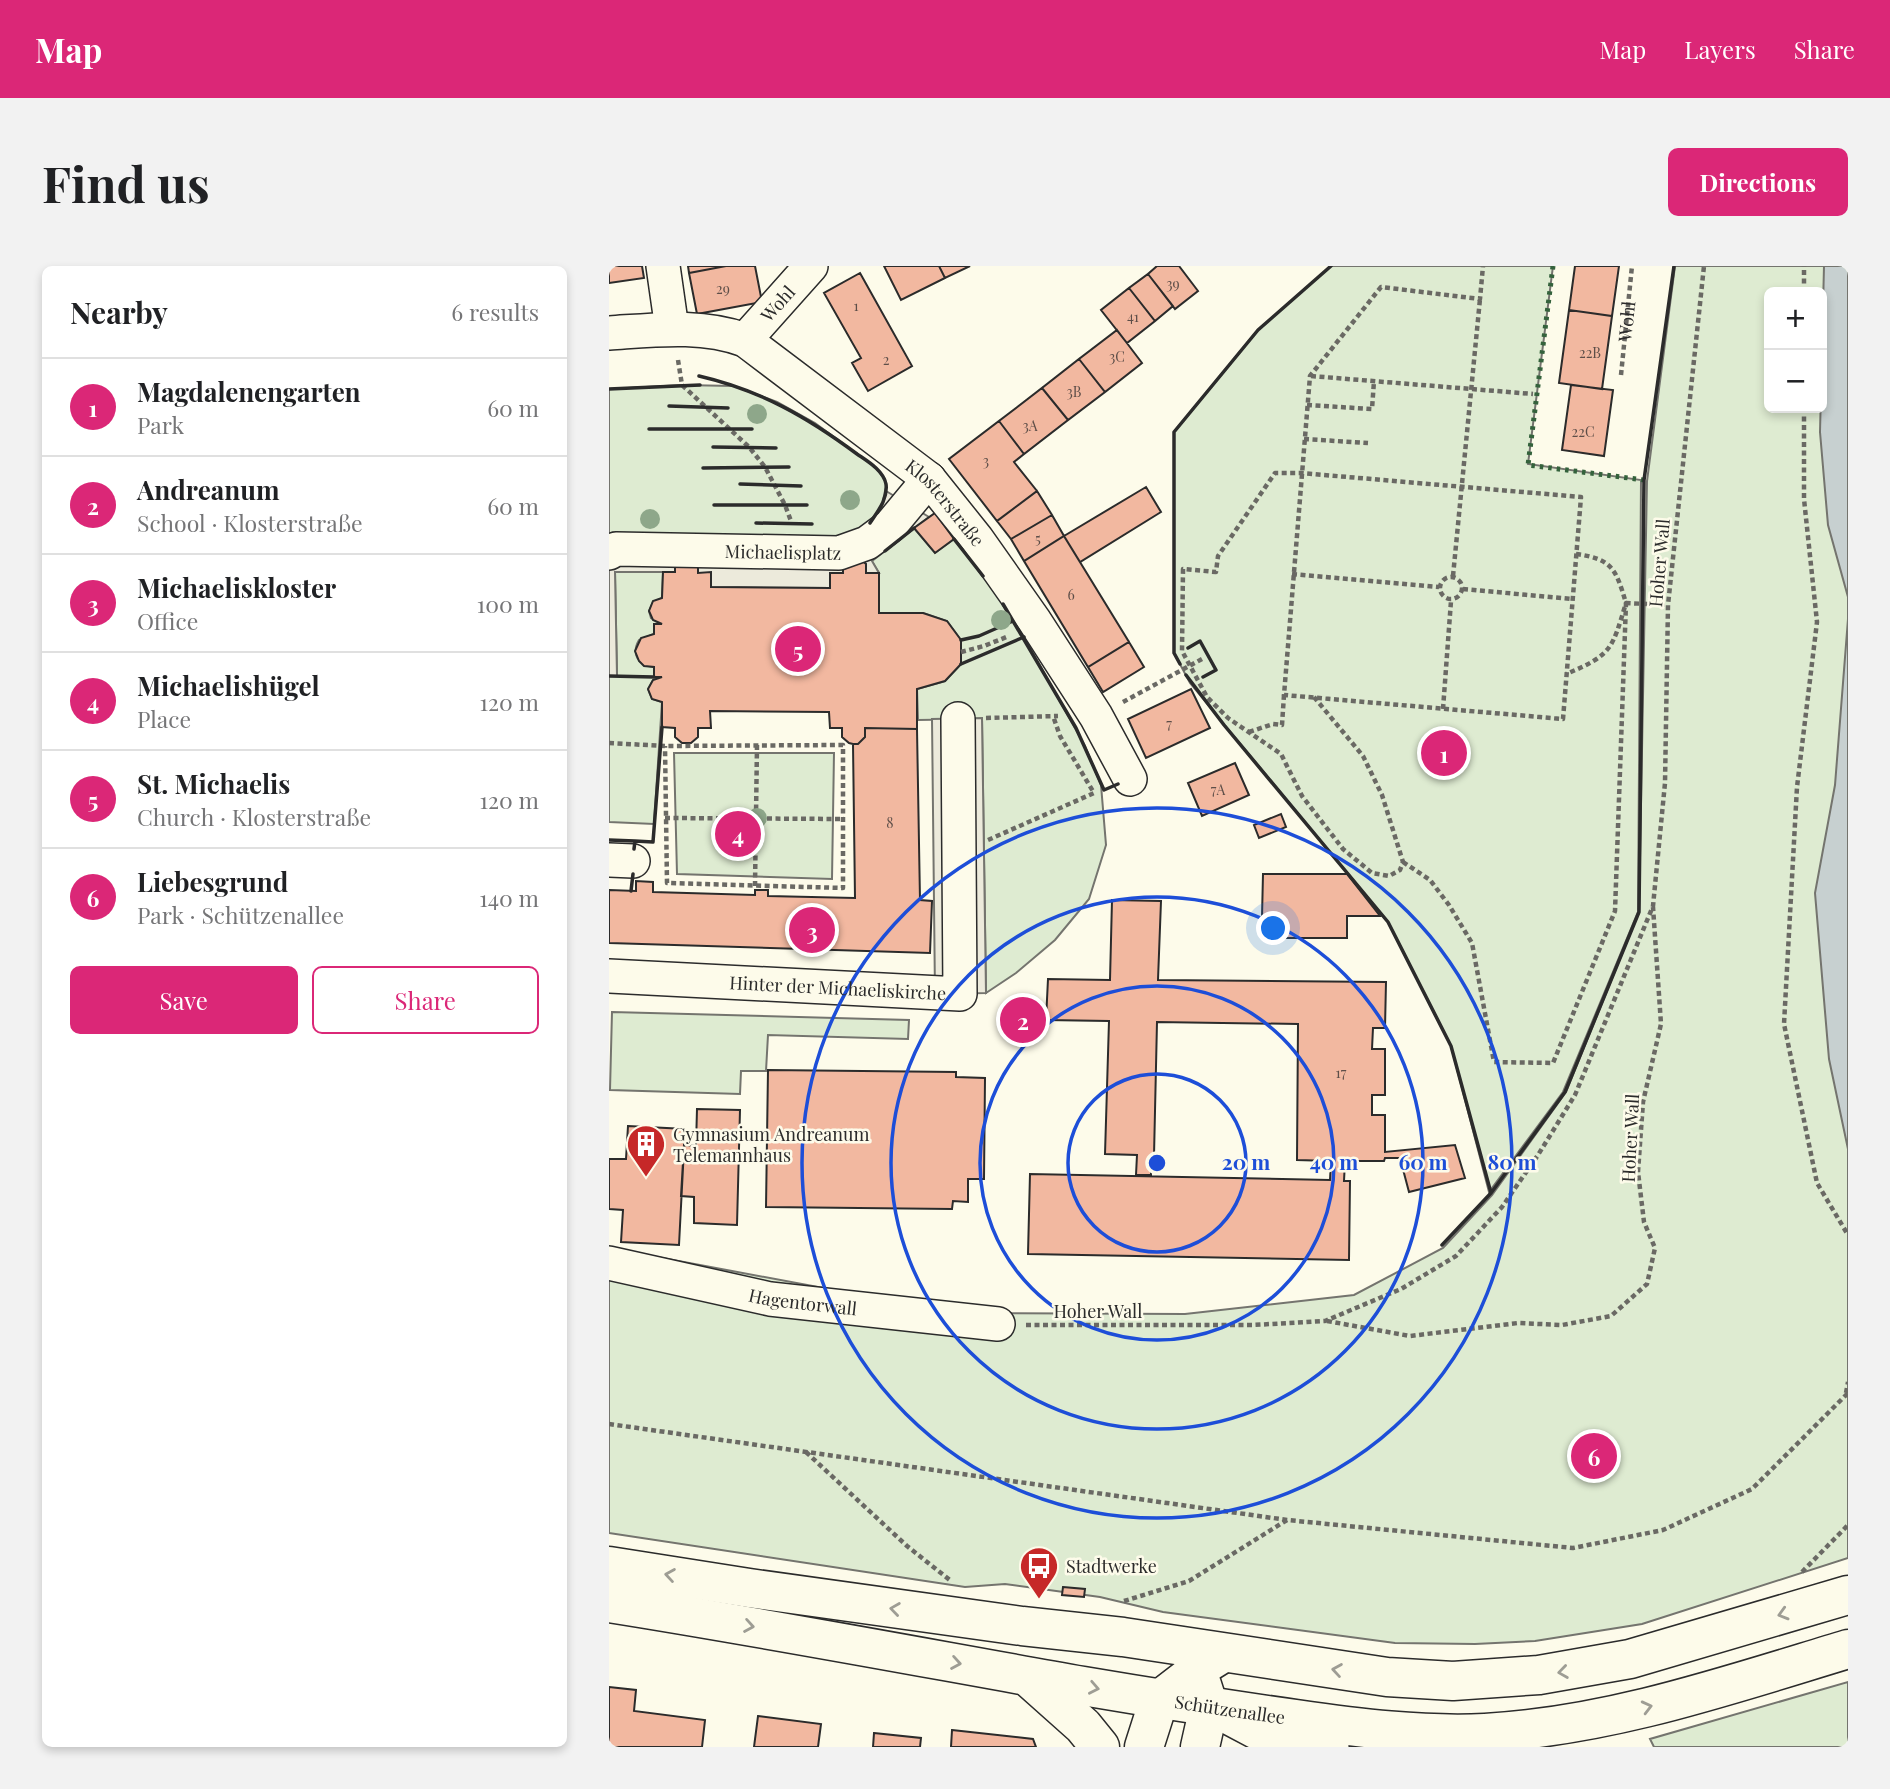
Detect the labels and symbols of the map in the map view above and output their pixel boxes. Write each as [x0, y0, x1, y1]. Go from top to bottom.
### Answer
house number: 39 [1166, 274, 1180, 293]
house number: 29 [716, 279, 730, 298]
street label: Wohl [755, 280, 800, 327]
house number: 1 [853, 296, 859, 315]
street label: Wohl [1612, 300, 1640, 344]
house number: 41 [1127, 307, 1139, 326]
house number: 22B [1579, 343, 1601, 362]
house number: 3C [1109, 347, 1125, 366]
house number: 2 [883, 350, 890, 369]
house number: 3B [1066, 382, 1082, 401]
house number: 3A [1022, 416, 1038, 435]
house number: 22C [1571, 422, 1595, 441]
house number: 3 [983, 451, 989, 470]
street label: Klosterstraße [901, 453, 990, 551]
street label: Hoher Wall [1643, 518, 1675, 608]
house number: 5 [1035, 529, 1041, 548]
street label: Michaelisplatz [724, 539, 841, 565]
house number: 6 [1067, 585, 1075, 604]
pin: 5 [775, 623, 821, 675]
house number: 7 [1166, 714, 1172, 733]
pin: 1 [1421, 727, 1467, 779]
house number: 7A [1211, 780, 1225, 799]
pin: 4 [715, 808, 761, 860]
house number: 8 [886, 813, 894, 832]
pin: 3 [789, 904, 835, 956]
your location [1256, 911, 1290, 945]
street label: Hinter der Michaeliskirche [729, 970, 947, 1005]
pin: 2 [1000, 994, 1046, 1046]
house number: 17 [1336, 1063, 1347, 1082]
street label: Hoher Wall [1616, 1093, 1644, 1183]
place label: Gymnasium Andreanum Telemannhaus [673, 1122, 869, 1167]
building icon: Gymnasium Andreanum Telemannhaus [625, 1123, 667, 1178]
text: 20 m [1222, 1147, 1270, 1175]
text: 40 m [1310, 1147, 1358, 1175]
text: 60 m [1398, 1147, 1448, 1175]
text: 80 m [1487, 1147, 1537, 1175]
centre of rings [1145, 1151, 1169, 1175]
street label: Hagentorwall [746, 1283, 858, 1320]
street label: Hoher Wall [1054, 1299, 1142, 1323]
pin: 6 [1571, 1430, 1617, 1482]
bus stop icon: Stadtwerke [1018, 1545, 1060, 1600]
place label: Stadtwerke [1066, 1554, 1157, 1578]
one-way arrow [664, 1568, 676, 1583]
one-way arrow [889, 1601, 901, 1616]
one-way arrow [1777, 1606, 1789, 1621]
one-way arrow [743, 1617, 755, 1632]
one-way arrow [950, 1655, 962, 1670]
one-way arrow [1331, 1663, 1343, 1678]
one-way arrow [1557, 1664, 1569, 1679]
one-way arrow [1088, 1679, 1100, 1694]
street label: Schützenallee [1173, 1689, 1287, 1729]
one-way arrow [1641, 1701, 1653, 1715]

